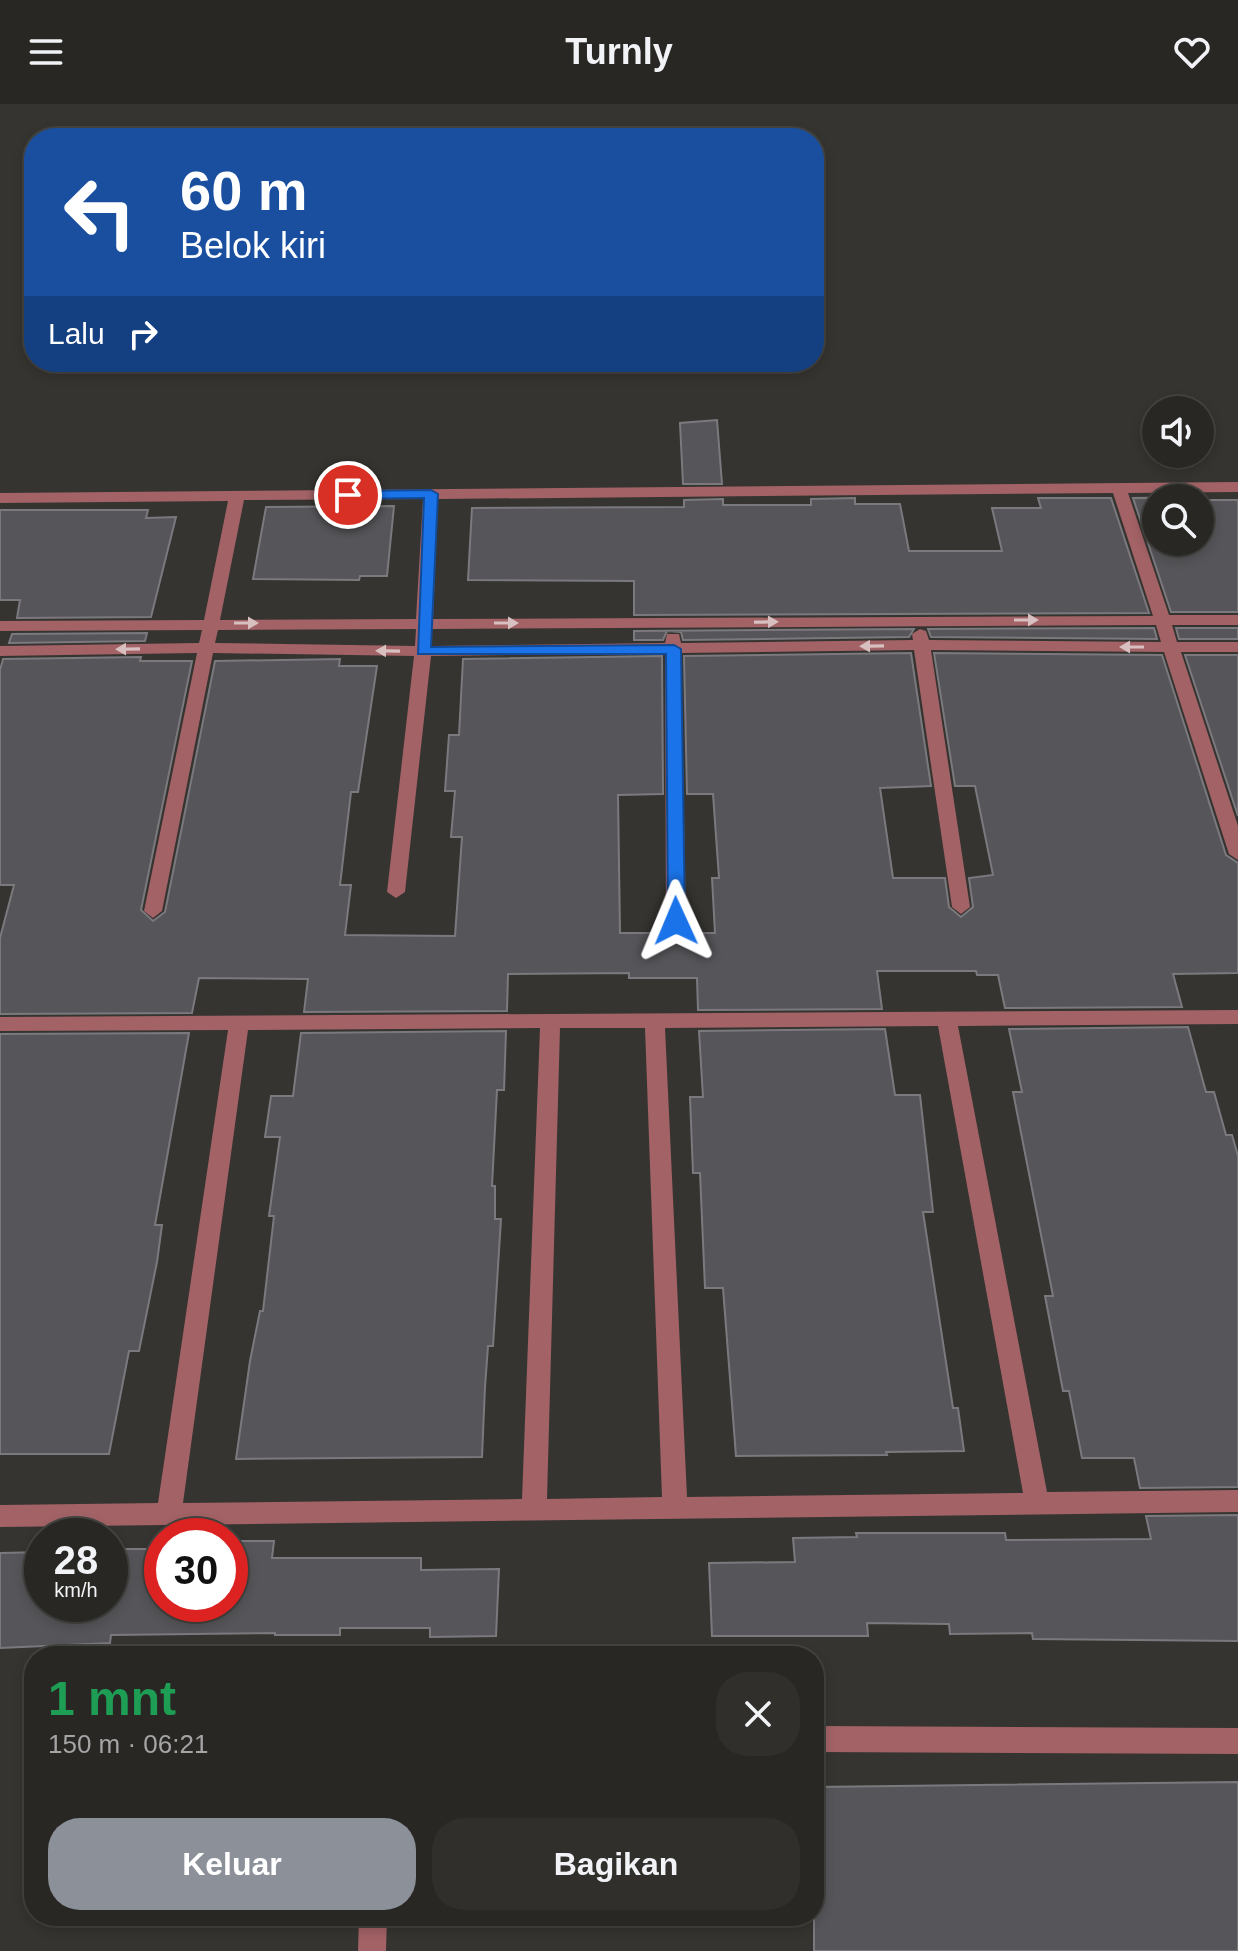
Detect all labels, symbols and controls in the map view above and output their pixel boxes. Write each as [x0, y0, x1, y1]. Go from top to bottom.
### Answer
icon: menu [24, 30, 68, 74]
icon: heart [1170, 30, 1214, 74]
text: Turnly [565, 31, 673, 72]
text: 60 m [180, 159, 308, 222]
icon: left [48, 160, 152, 264]
text: Belok kiri [180, 225, 326, 266]
icon: right [121, 312, 165, 356]
text: Lalu [48, 317, 105, 350]
map controls [1142, 396, 1214, 556]
button: sound [1142, 396, 1214, 468]
pin [314, 461, 382, 529]
icon: arrive [326, 473, 370, 517]
button: search [1142, 484, 1214, 556]
one-way arrow [1014, 614, 1039, 626]
one-way arrow [754, 616, 779, 629]
one-way arrow [234, 617, 259, 629]
one-way arrow [494, 617, 519, 629]
one-way arrow [859, 640, 884, 652]
one-way arrow [1119, 641, 1144, 653]
one-way arrow [115, 643, 140, 655]
one-way arrow [375, 644, 400, 657]
position arrow [634, 879, 718, 963]
speed limit sign: 30 [144, 1518, 248, 1622]
text: 28 [54, 1538, 98, 1582]
text: km/h [54, 1579, 98, 1601]
text: 1 mnt [48, 1672, 176, 1725]
button: close [716, 1672, 800, 1756]
text: 150 m · 06:21 [48, 1729, 208, 1759]
button: Keluar [48, 1818, 416, 1910]
button: Bagikan [432, 1818, 800, 1910]

